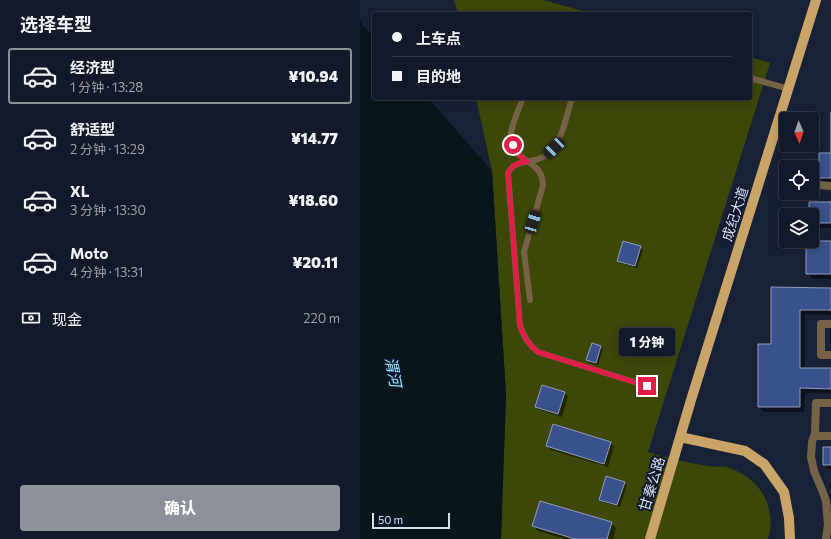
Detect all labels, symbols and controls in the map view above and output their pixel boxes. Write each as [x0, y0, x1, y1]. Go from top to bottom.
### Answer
text: 选择车型 [20, 13, 92, 35]
text: 上车点 [416, 29, 461, 47]
icon: car [22, 58, 58, 94]
text: 经济型 [70, 58, 115, 76]
text: ¥10.94 [289, 67, 338, 85]
text: 目的地 [416, 67, 461, 85]
text: 1 分钟 · 13:28 [70, 79, 143, 95]
north arrow [779, 112, 819, 152]
map controls [779, 112, 819, 248]
icon: car [22, 120, 58, 156]
text: 舒适型 [70, 120, 115, 138]
text: ¥14.77 [291, 129, 338, 147]
car [541, 135, 567, 161]
route start [504, 136, 522, 154]
text: 2 分钟 · 13:29 [70, 141, 145, 157]
button: locate [779, 160, 819, 200]
icon: car [22, 182, 58, 218]
text: XL [70, 182, 89, 200]
street label: 成纪大道 [718, 185, 751, 243]
text: ¥18.60 [289, 191, 338, 209]
text: 3 分钟 · 13:30 [70, 202, 146, 218]
button: layers [779, 208, 819, 248]
car [524, 209, 542, 235]
icon: car [22, 244, 58, 280]
text: Moto [70, 244, 109, 262]
text: ¥20.11 [293, 253, 338, 271]
text: 4 分钟 · 13:31 [70, 264, 143, 280]
icon: cash [20, 307, 42, 329]
text: 现金 [52, 310, 82, 328]
text: 220 m [303, 310, 340, 326]
callout: 1 分钟 [619, 328, 675, 356]
text: 1 分钟 [630, 334, 664, 350]
water label: 渭河 [382, 355, 406, 391]
route end [638, 377, 656, 395]
street label: 甘秦公路 [635, 455, 668, 513]
button: 确认 [20, 485, 340, 531]
scale bar [372, 511, 450, 530]
text: 50 m [378, 513, 403, 526]

